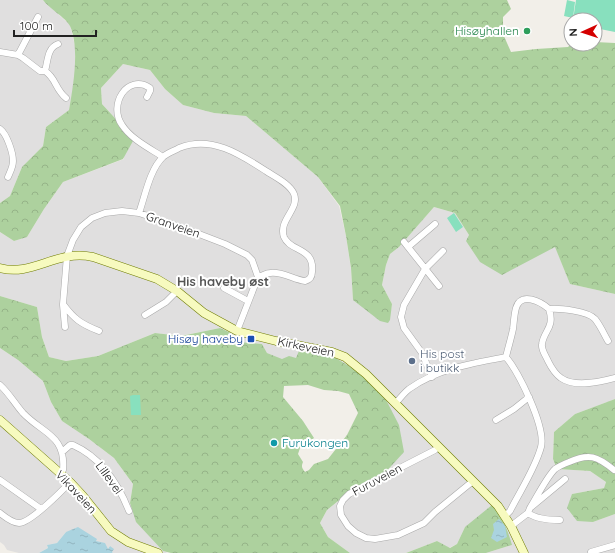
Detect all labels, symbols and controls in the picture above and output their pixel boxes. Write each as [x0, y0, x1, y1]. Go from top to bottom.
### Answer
scale bar [14, 12, 96, 38]
north arrow [563, 12, 603, 52]
text: 100 m [20, 18, 53, 33]
place label: Hisøyhallen [455, 23, 519, 38]
marker: Hisøyhallen [522, 26, 532, 36]
text: N [566, 28, 580, 37]
street label: Granveien [144, 208, 202, 241]
district label: His haveby øst [177, 273, 269, 289]
place label: Hisøy haveby [168, 331, 243, 346]
street label: Kirkeveien [276, 333, 336, 360]
marker: Hisøy haveby [246, 334, 256, 344]
place label: His post i butikk [420, 346, 464, 375]
marker: His post i butikk [407, 356, 417, 366]
place label: Furukongen [282, 435, 348, 450]
marker: Furukongen [269, 438, 279, 448]
street label: Lillevei [93, 458, 126, 497]
street label: Furuveien [349, 460, 404, 499]
street label: Vikaveien [53, 467, 100, 516]

